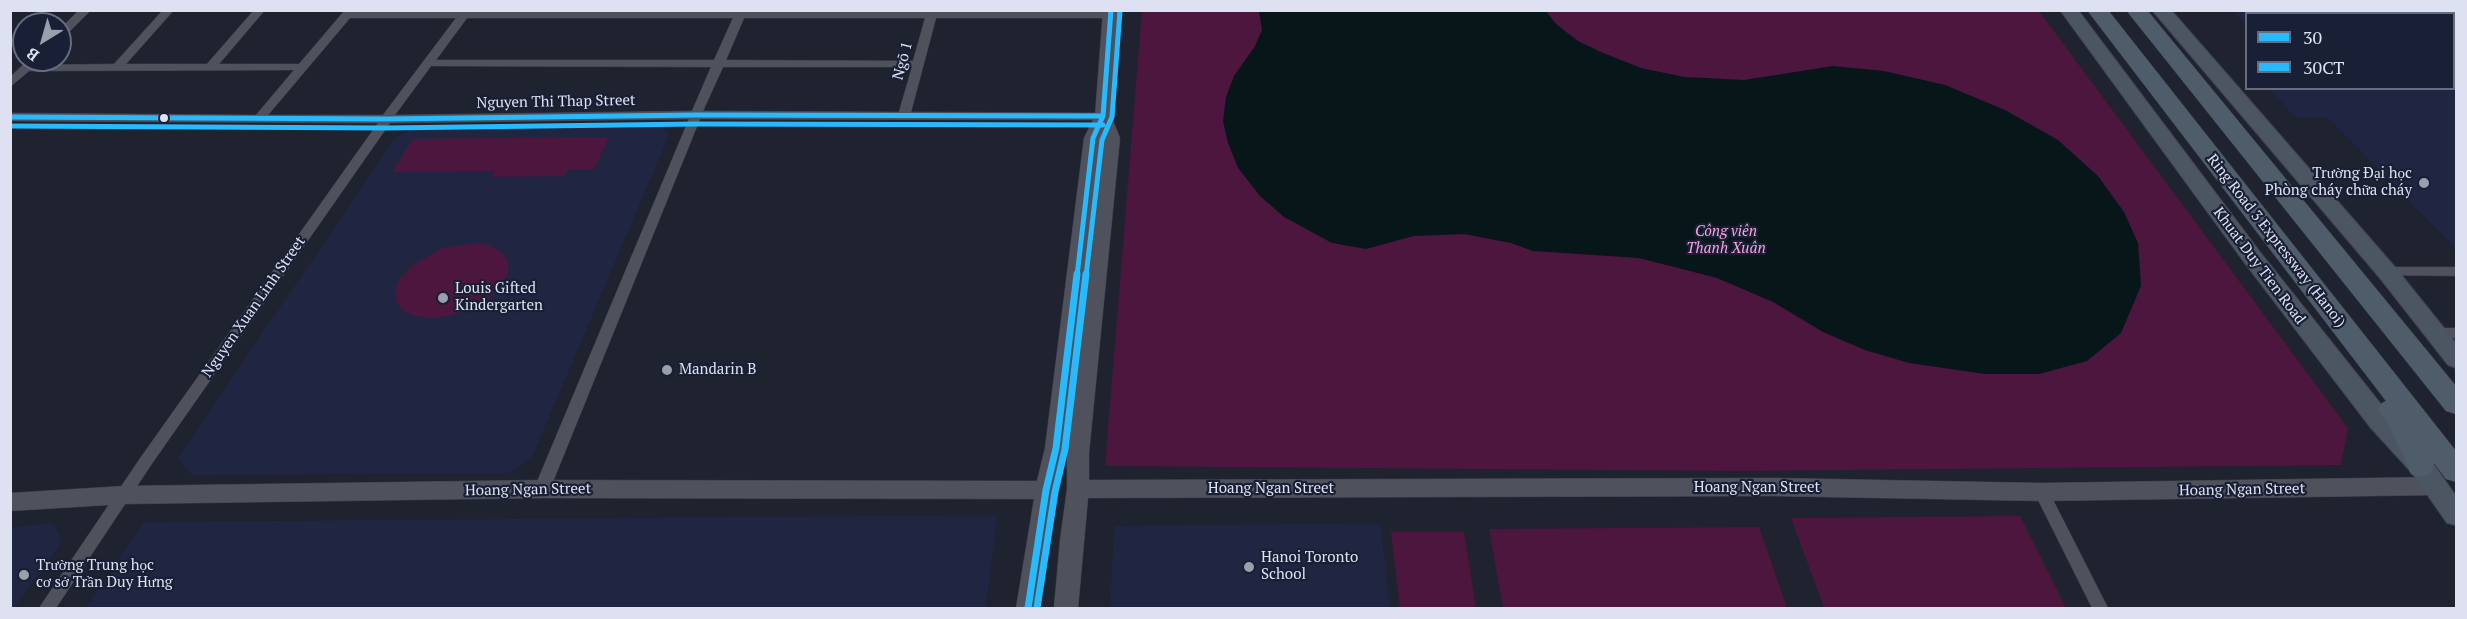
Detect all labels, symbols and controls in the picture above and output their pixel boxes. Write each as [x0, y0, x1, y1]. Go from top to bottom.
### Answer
north arrow [12, 12, 72, 72]
legend [2245, 12, 2455, 90]
text: 30 [2303, 25, 2322, 49]
street label: Ngõ 1 [889, 40, 917, 82]
text: B [22, 43, 43, 67]
text: 30CT [2303, 55, 2345, 79]
street label: Nguyen Thi Thap Street [476, 92, 636, 112]
unlabelled marker [158, 112, 170, 124]
street label: Ring Road 3 Expressway (Hanoi) [2203, 151, 2349, 331]
place label: Trường Đại học Phòng cháy chữa cháy [2265, 165, 2412, 200]
marker: Trường Đại học Phòng cháy chữa cháy [2417, 176, 2431, 190]
street label: Khuat Duy Tien Road [2209, 204, 2309, 328]
park label: Công viên Thanh Xuân [1686, 223, 1766, 258]
street label: Nguyen Xuan Linh Street [199, 233, 309, 381]
place label: Louis Gifted Kindergarten [455, 280, 543, 315]
marker: Louis Gifted Kindergarten [436, 291, 450, 305]
place label: Mandarin B [679, 361, 756, 379]
marker: Mandarin B [660, 363, 674, 377]
street label: Hoang Ngan Street [1694, 479, 1820, 497]
street label: Hoang Ngan Street [465, 480, 591, 500]
street label: Hoang Ngan Street [1208, 480, 1334, 498]
street label: Hoang Ngan Street [2179, 480, 2305, 500]
place label: Hanoi Toronto School [1261, 549, 1358, 584]
place label: Trường Trung học cơ sở Trần Duy Hưng [36, 557, 173, 592]
marker: Hanoi Toronto School [1242, 560, 1256, 574]
marker: Trường Trung học cơ sở Trần Duy Hưng [17, 568, 31, 582]

